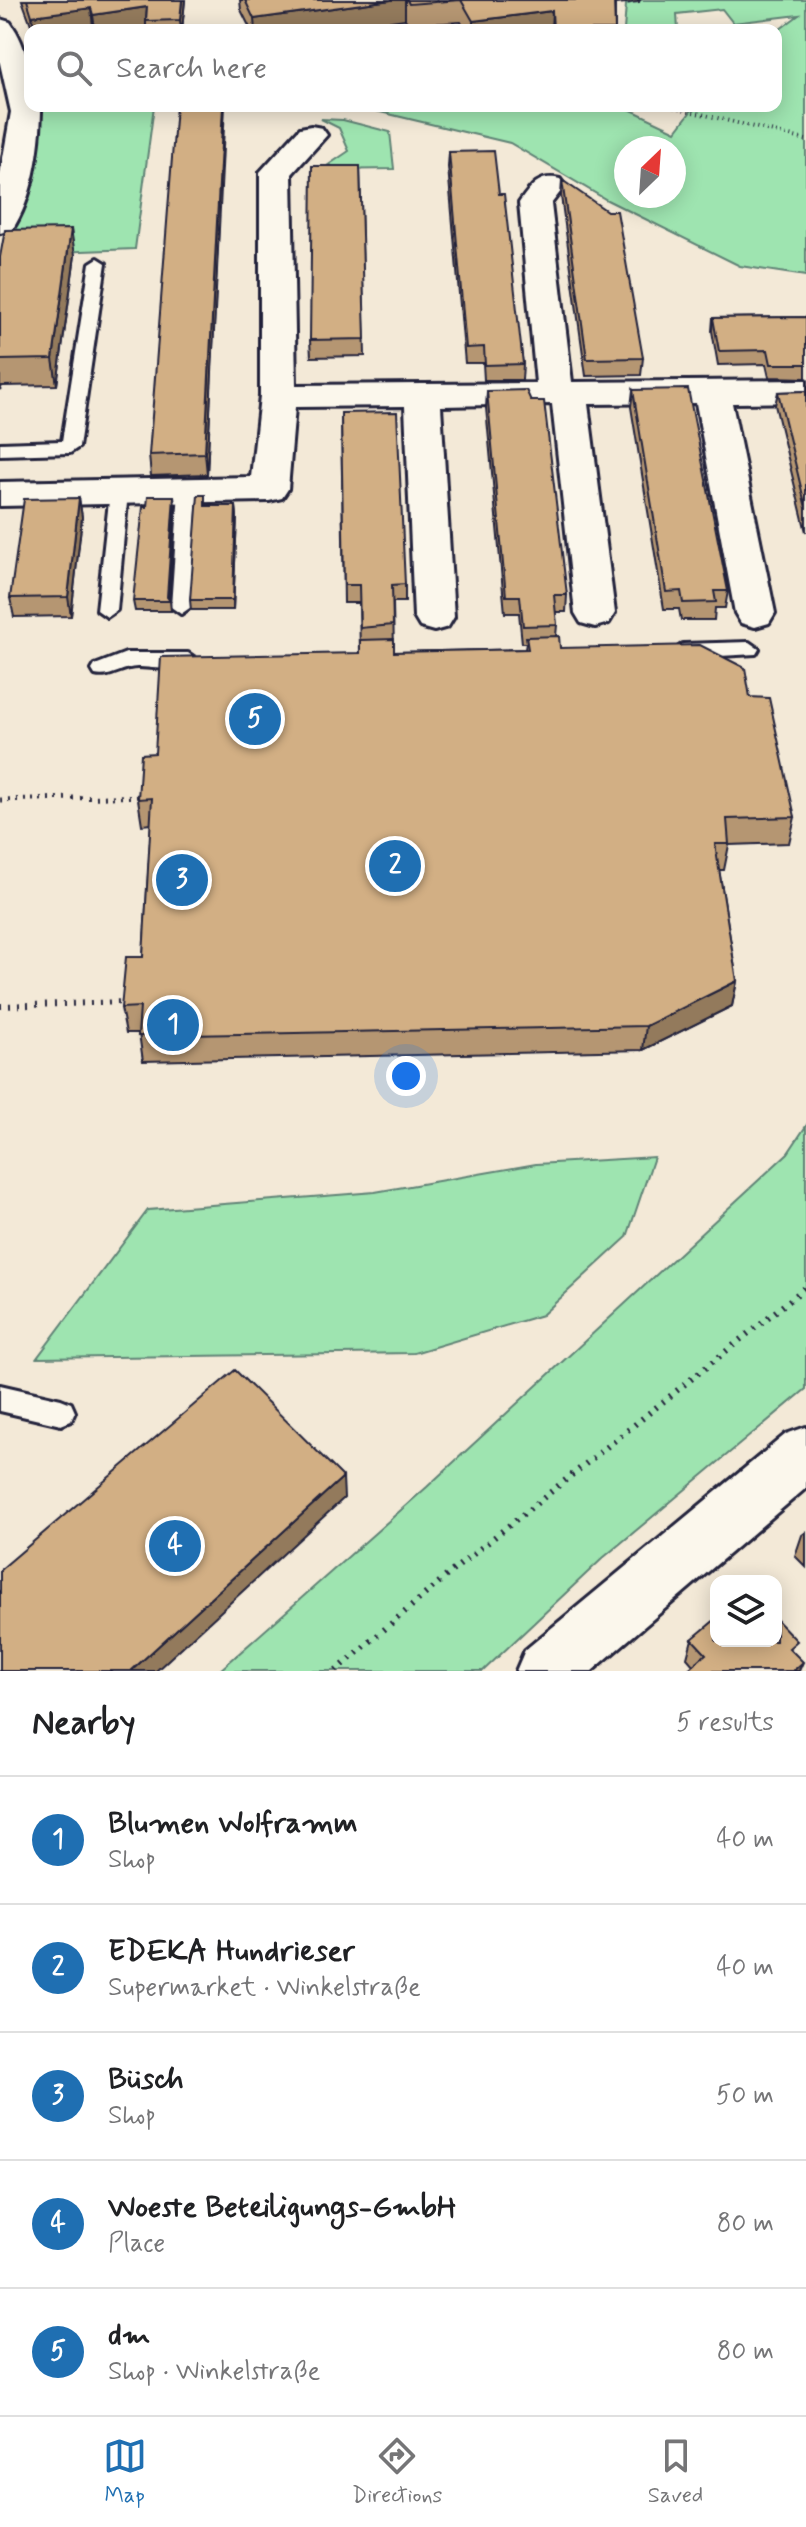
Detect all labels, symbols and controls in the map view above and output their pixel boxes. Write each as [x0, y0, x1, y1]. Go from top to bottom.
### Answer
search box [24, 24, 782, 112]
icon: search [52, 46, 96, 90]
text: Search here [116, 49, 267, 88]
north arrow [614, 136, 686, 208]
pin: 5 [229, 689, 281, 749]
pin: 2 [369, 836, 421, 896]
pin: 3 [156, 850, 208, 910]
pin: 1 [147, 995, 199, 1055]
your location [386, 1056, 426, 1096]
pin: 4 [149, 1516, 201, 1576]
map controls [710, 1575, 782, 1647]
button: layers [710, 1575, 782, 1647]
text: Nearby [32, 1701, 136, 1746]
text: 5 results [676, 1706, 774, 1740]
text: Blumen Wolframm [108, 1804, 358, 1843]
text: 1 [52, 1823, 64, 1857]
text: 40 m [716, 1823, 774, 1857]
text: Shop [108, 1843, 156, 1877]
text: EDEKA Hundrieser [108, 1932, 355, 1971]
text: 2 [52, 1951, 64, 1985]
text: 40 m [716, 1951, 774, 1985]
text: Supermarket · Winkelstraße [108, 1971, 421, 2005]
text: Büsch [108, 2060, 184, 2099]
text: 3 [52, 2079, 64, 2113]
text: 50 m [716, 2079, 774, 2113]
text: Shop [108, 2099, 156, 2133]
text: Woeste Beteiligungs-GmbH [108, 2188, 456, 2227]
text: 4 [50, 2207, 66, 2241]
text: 80 m [717, 2207, 774, 2241]
text: Place [108, 2227, 165, 2261]
text: dm [108, 2316, 150, 2355]
text: 5 [50, 2335, 66, 2369]
text: 80 m [717, 2335, 774, 2369]
text: Shop · Winkelstraße [108, 2355, 320, 2389]
tab: Map [103, 2434, 147, 2510]
tab: Directions [352, 2434, 442, 2510]
tab: Saved [648, 2434, 703, 2510]

